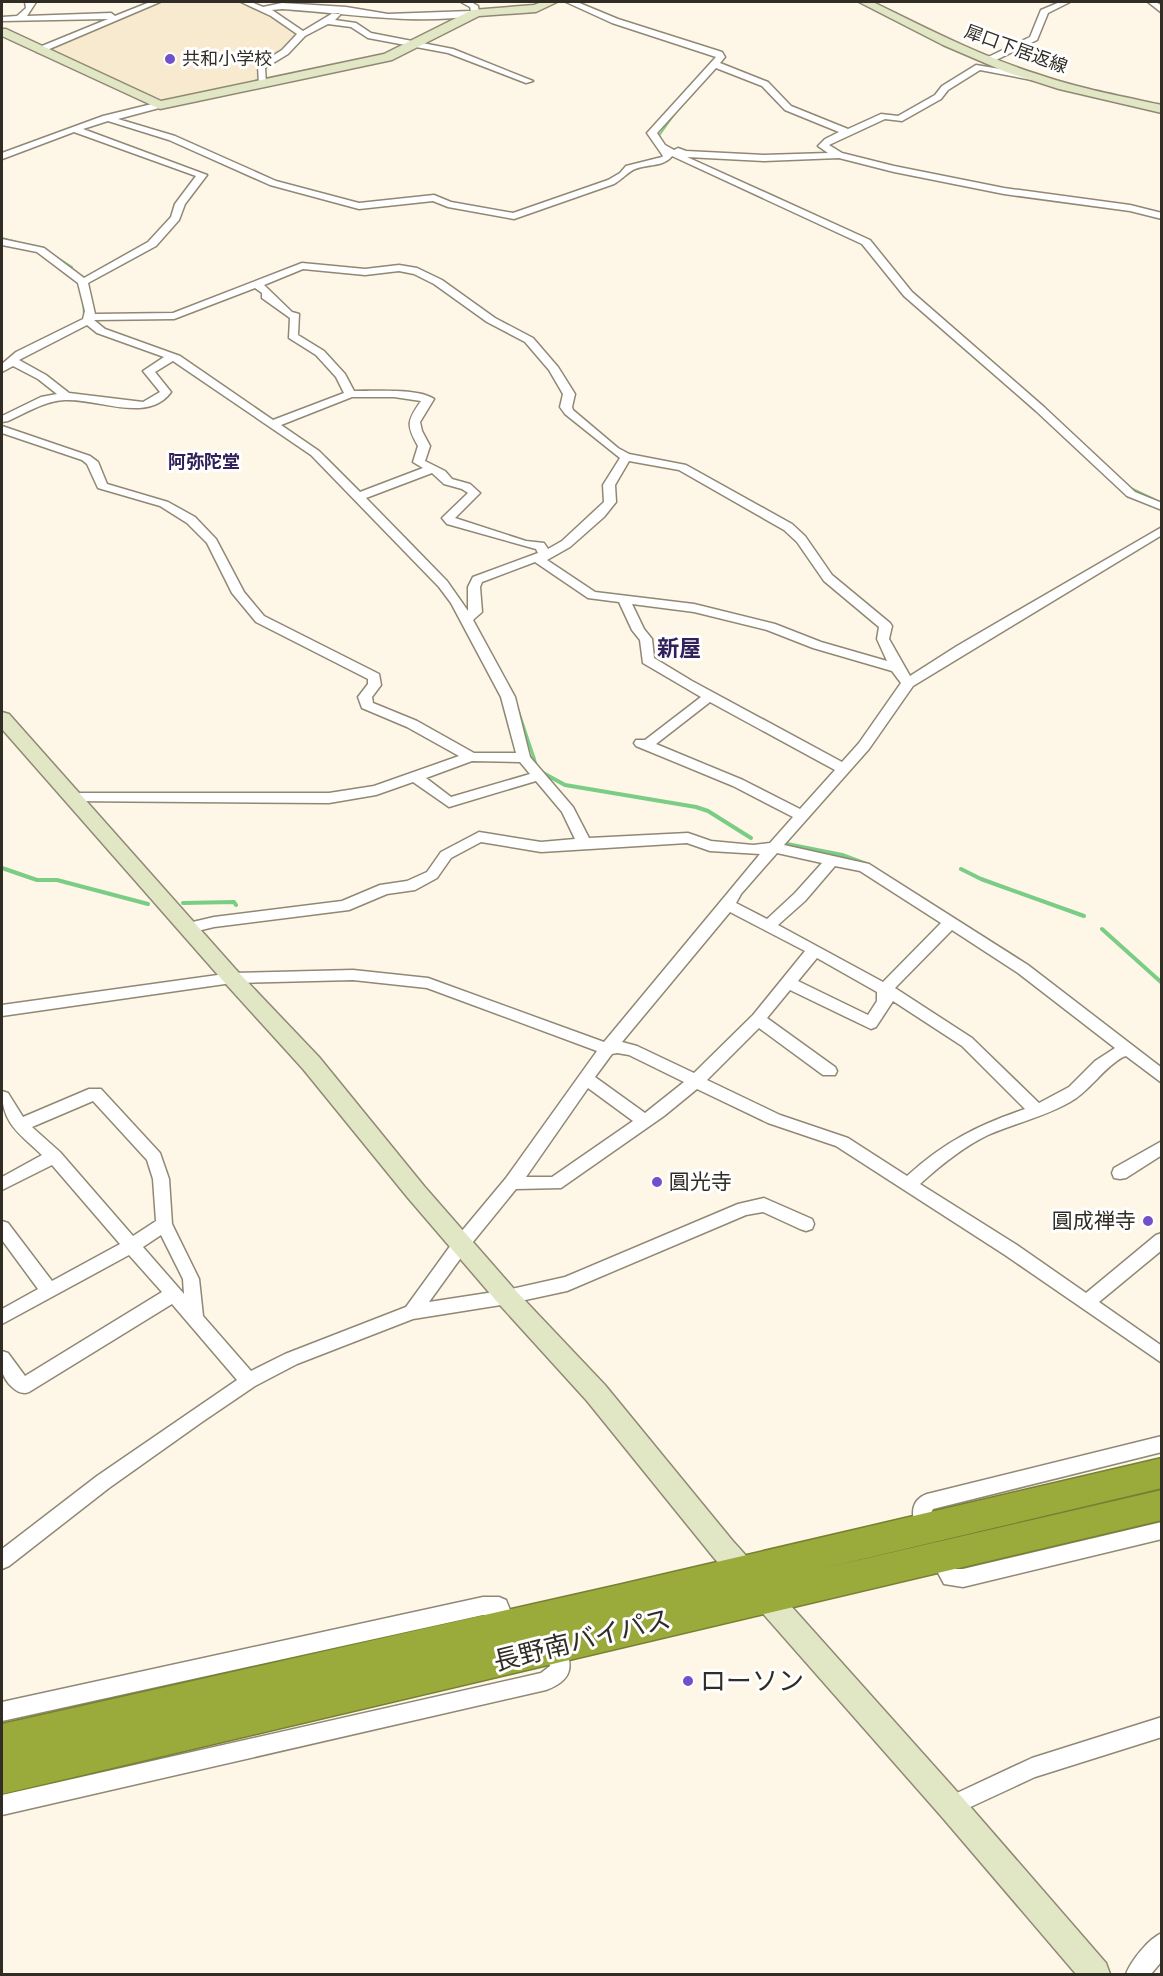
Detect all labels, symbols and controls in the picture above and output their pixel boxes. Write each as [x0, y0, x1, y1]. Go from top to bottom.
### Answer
street label: 犀口下居返線 [961, 21, 1070, 80]
place label: 共和小学校 [182, 49, 272, 72]
marker: 共和小学校 [163, 52, 177, 66]
district label: 阿弥陀堂 [168, 452, 240, 475]
district label: 新屋 [657, 637, 701, 664]
place label: 圓光寺 [669, 1170, 732, 1197]
marker: 圓光寺 [650, 1175, 664, 1189]
place label: 圓成禅寺 [1052, 1209, 1136, 1236]
marker: 圓成禅寺 [1141, 1214, 1155, 1228]
street label: 長野南バイパス [491, 1604, 675, 1680]
place label: ローソン [700, 1667, 804, 1700]
marker: ローソン [681, 1674, 695, 1688]

